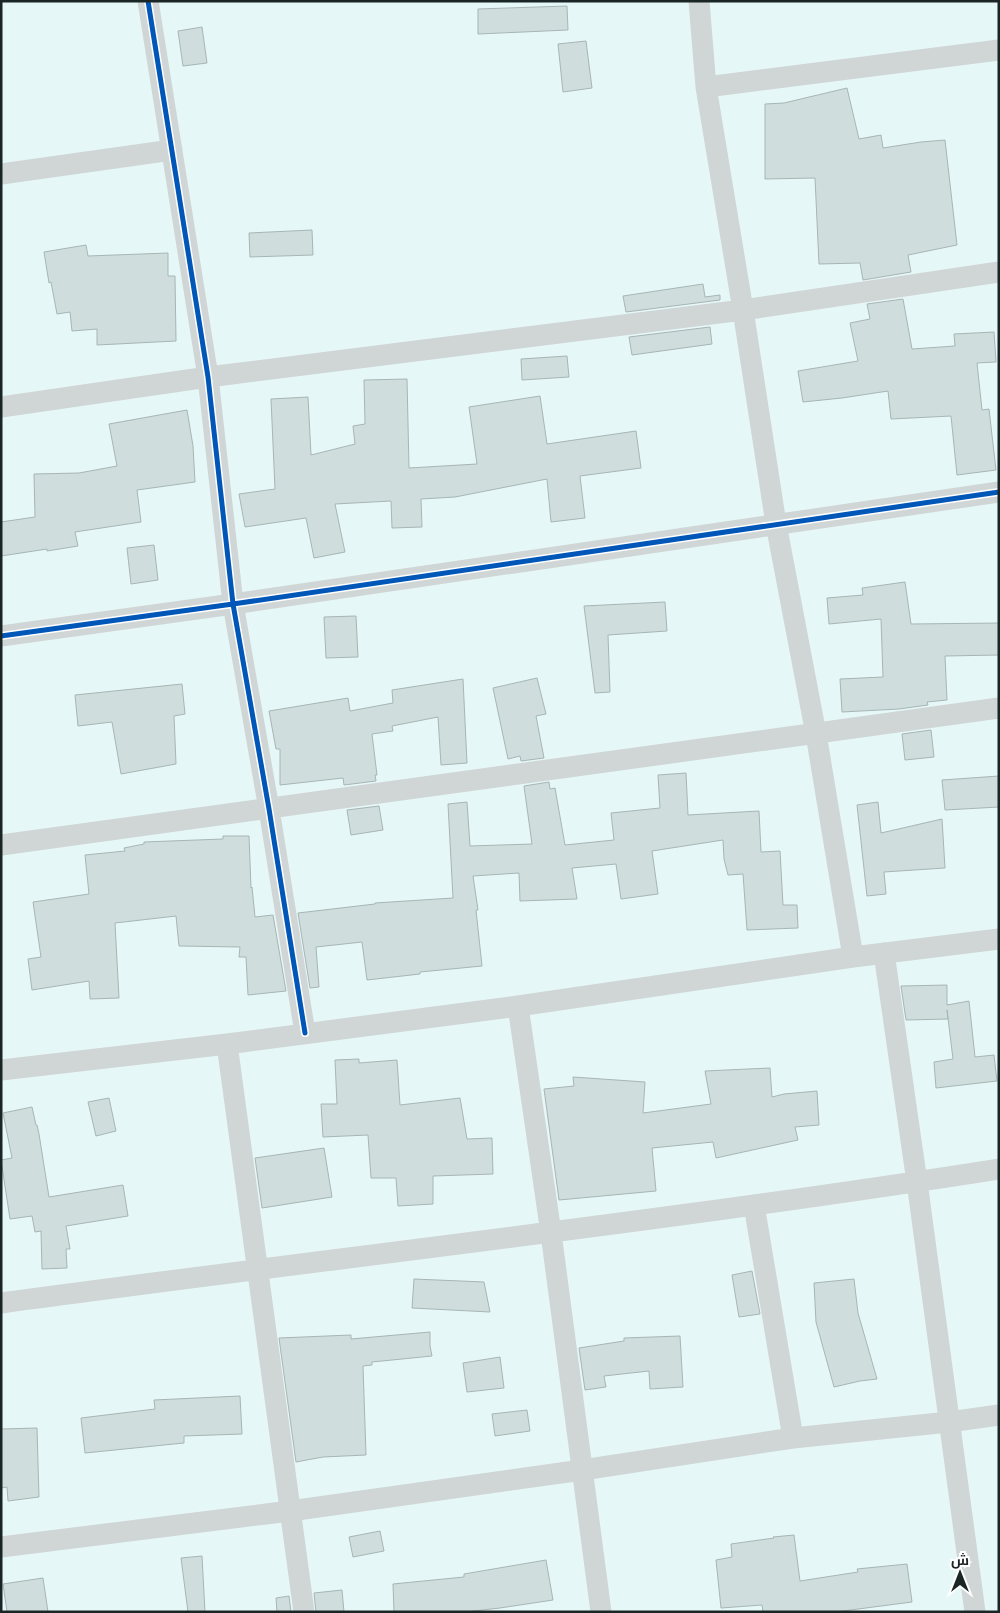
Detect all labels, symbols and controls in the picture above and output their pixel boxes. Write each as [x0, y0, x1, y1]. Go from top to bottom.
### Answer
north arrow [935, 1548, 985, 1598]
text: ش [951, 1552, 969, 1569]

